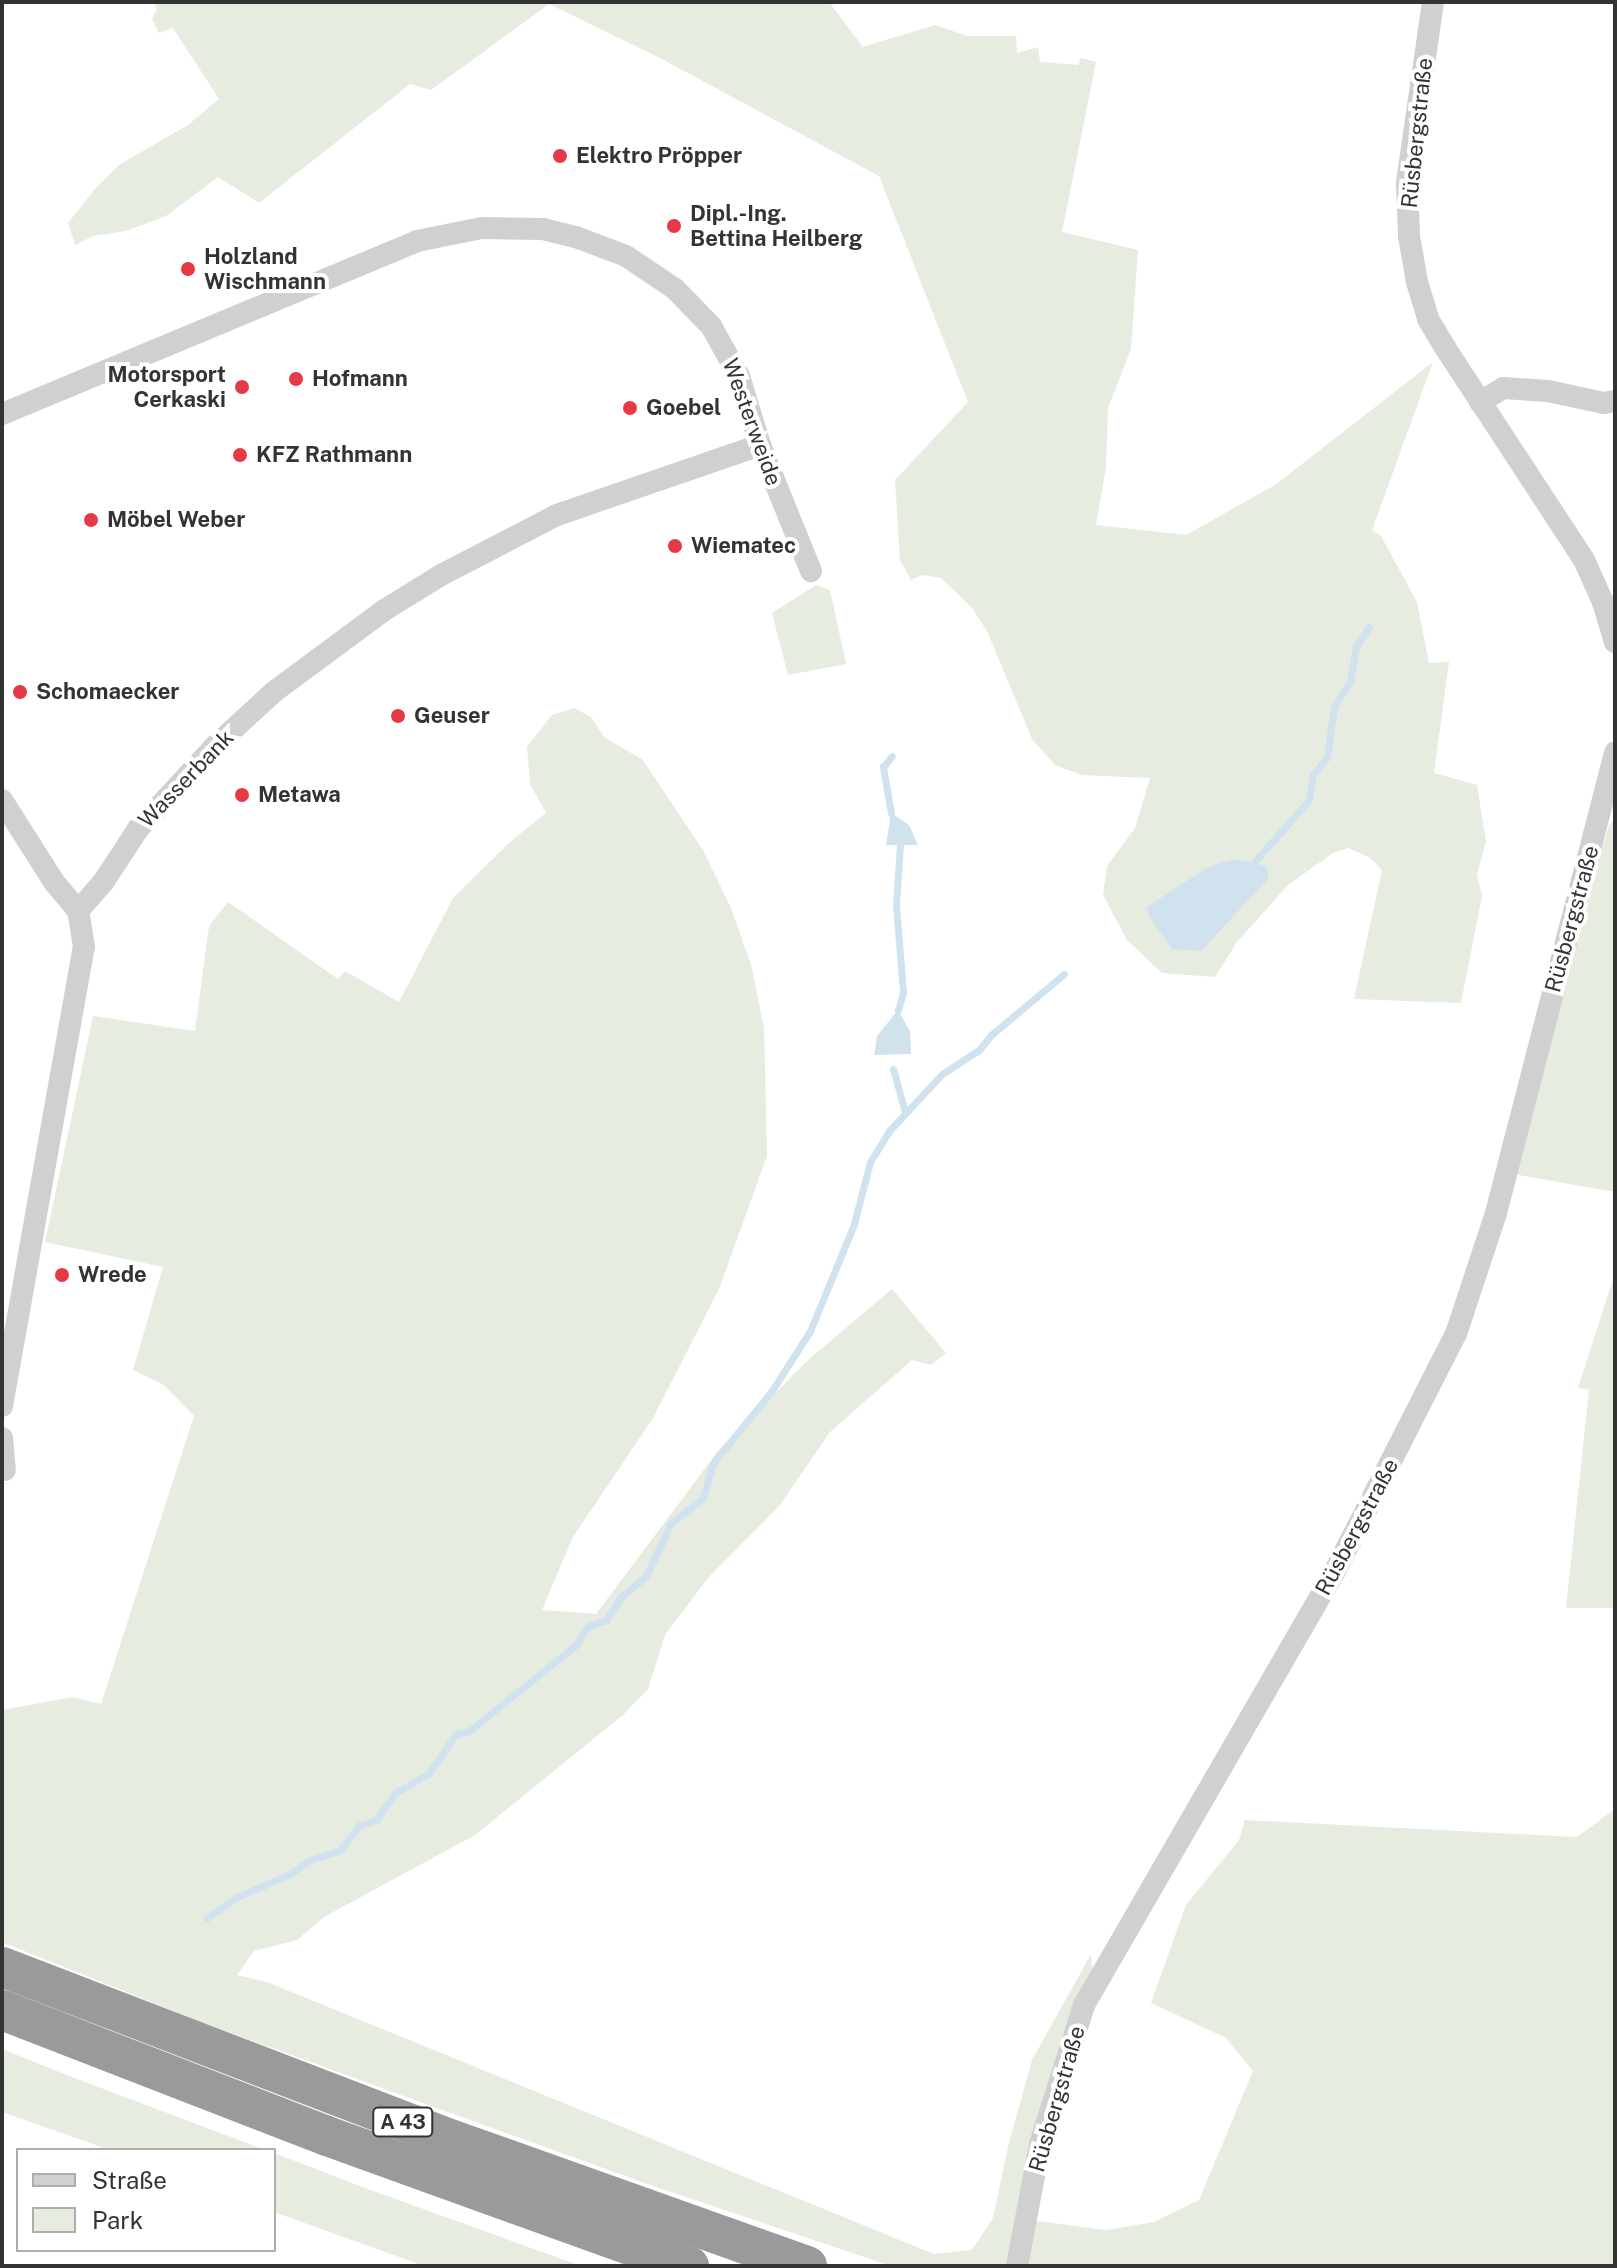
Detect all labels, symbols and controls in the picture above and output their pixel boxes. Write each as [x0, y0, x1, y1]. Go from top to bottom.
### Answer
street label: Rüsbergstraße [1396, 57, 1438, 209]
place label: Elektro Pröpper [576, 143, 742, 169]
marker: Elektro Pröpper [551, 147, 569, 165]
place label: Dipl.-Ing. Bettina Heilberg [690, 200, 863, 252]
marker: Dipl.-Ing. Bettina Heilberg [665, 217, 683, 235]
place label: Holzland Wischmann [204, 243, 326, 294]
marker: Holzland Wischmann [179, 260, 197, 278]
street label: Westerweide [717, 355, 787, 489]
place label: Motorsport Cerkaski [108, 361, 226, 412]
place label: Hofmann [312, 366, 408, 392]
marker: Hofmann [287, 370, 305, 388]
marker: Motorsport Cerkaski [233, 378, 251, 396]
place label: Goebel [646, 395, 721, 421]
marker: Goebel [621, 399, 639, 417]
place label: KFZ Rathmann [256, 442, 412, 468]
marker: KFZ Rathmann [231, 446, 249, 464]
place label: Möbel Weber [107, 507, 246, 533]
marker: Möbel Weber [82, 511, 100, 529]
place label: Wiematec [691, 533, 796, 559]
marker: Wiematec [666, 537, 684, 555]
place label: Schomaecker [36, 679, 179, 705]
marker: Schomaecker [11, 683, 29, 701]
place label: Geuser [414, 703, 490, 729]
marker: Geuser [389, 707, 407, 725]
street label: Wasserbank [133, 725, 239, 833]
place label: Metawa [258, 782, 341, 808]
marker: Metawa [233, 786, 251, 804]
street label: Rüsbergstraße [1540, 843, 1604, 995]
place label: Wrede [78, 1262, 147, 1288]
marker: Wrede [53, 1266, 71, 1284]
street label: Rüsbergstraße [1310, 1454, 1404, 1600]
street label: Rüsbergstraße [1024, 2023, 1090, 2175]
road number: A 43 [371, 2106, 435, 2138]
legend [16, 2148, 276, 2252]
text: Straße [92, 2166, 167, 2194]
text: Park [92, 2206, 143, 2234]

